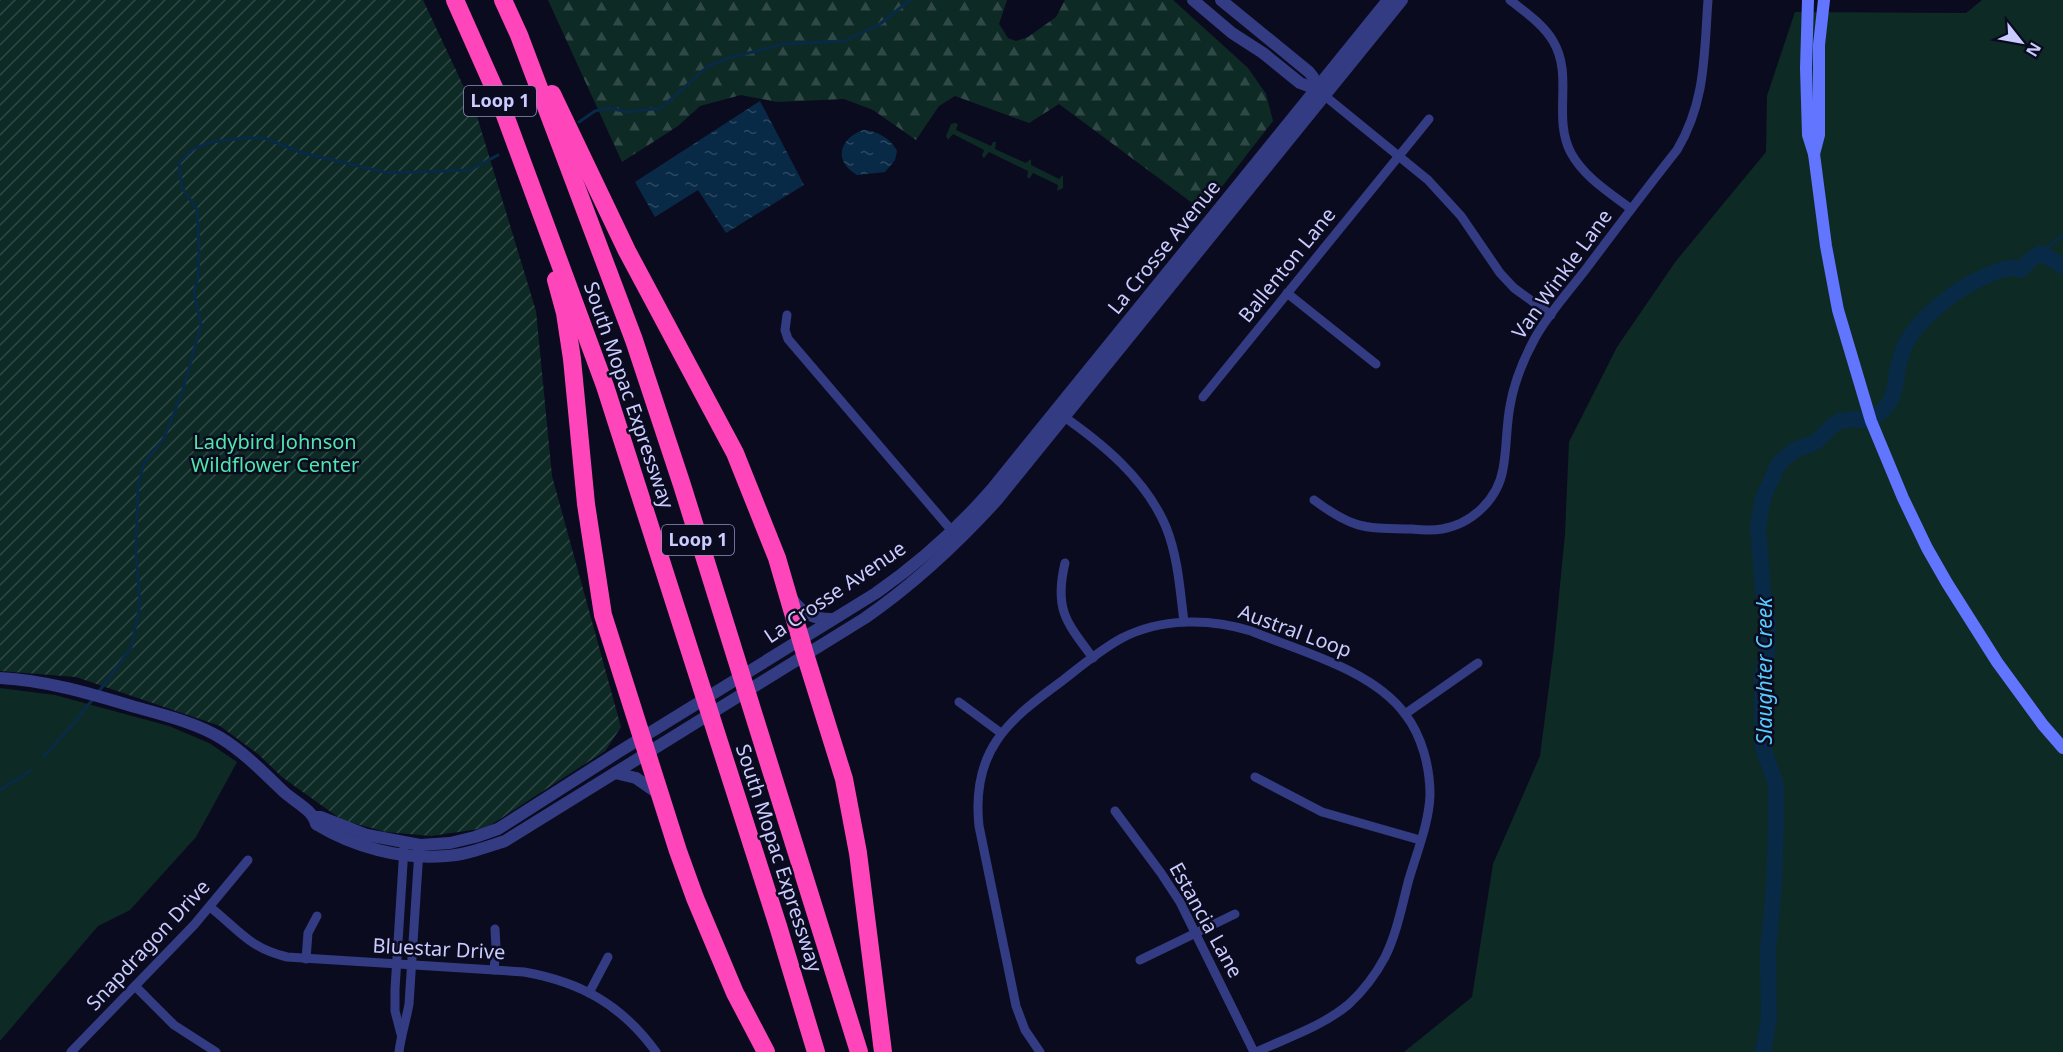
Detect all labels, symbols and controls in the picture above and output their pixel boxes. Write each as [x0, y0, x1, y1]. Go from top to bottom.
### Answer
north arrow [1991, 12, 2051, 72]
text: N [2021, 38, 2047, 61]
road number: Loop 1 [464, 86, 536, 116]
street label: La Crosse Avenue [1101, 174, 1226, 319]
street label: Ballenton Lane [1232, 202, 1341, 328]
street label: Van Winkle Lane [1505, 203, 1618, 344]
street label: South Mopac Expressway [578, 278, 681, 513]
park label: Ladybird Johnson Wildflower Center [191, 428, 359, 478]
road number: Loop 1 [662, 525, 734, 555]
street label: La Crosse Avenue [759, 534, 911, 649]
water label: Slaughter Creek [1750, 596, 1778, 745]
street label: Austral Loop [1235, 598, 1355, 663]
street label: South Mopac Expressway [730, 740, 829, 976]
street label: Estancia Lane [1164, 857, 1249, 982]
street label: Snapdragon Drive [80, 873, 215, 1016]
street label: Bluestar Drive [372, 932, 506, 965]

